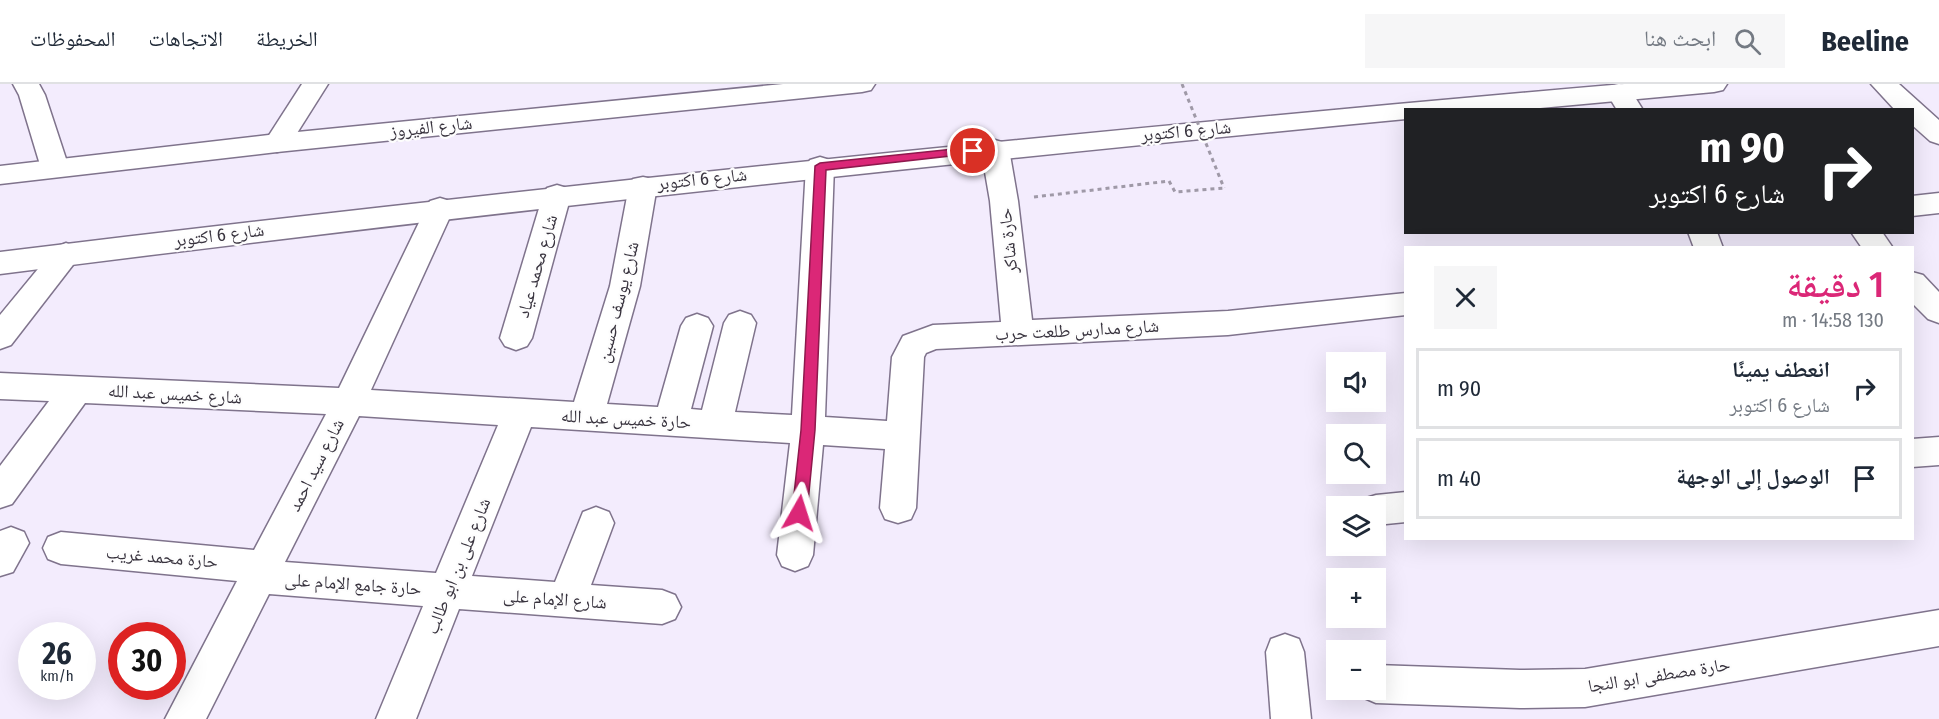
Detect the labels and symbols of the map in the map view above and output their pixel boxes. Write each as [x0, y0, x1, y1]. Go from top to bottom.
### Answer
street label: شارع الفيروز [388, 112, 473, 142]
street label: شارع 6 اكتوبر [1139, 116, 1232, 146]
pin [947, 125, 998, 176]
street label: شارع 6 اكتوبر [655, 163, 748, 195]
street label: حارة شاكر [994, 207, 1022, 276]
street label: شارع محمد عياد [512, 212, 562, 320]
street label: شارع 6 اكتوبر [172, 219, 265, 252]
street label: شارع يوسف حسين [592, 239, 644, 365]
street label: شارع مدارس طلعت حرب [994, 315, 1160, 345]
street label: شارع خميس عبد الله [107, 380, 243, 408]
street label: حارة خميس عبد الله [560, 405, 692, 433]
street label: شارع سيد احمد [283, 415, 349, 515]
position arrow [767, 481, 831, 545]
street label: شارع على بن ابو طالب [421, 495, 495, 637]
street label: حارة محمد غريب [105, 541, 219, 573]
street label: حارة جامع الإمام على [284, 568, 422, 601]
street label: شارع الإمام على [502, 584, 608, 615]
speed limit sign: 30 [108, 622, 186, 700]
street label: حارة مصطفى ابو النجا [1586, 653, 1732, 697]

